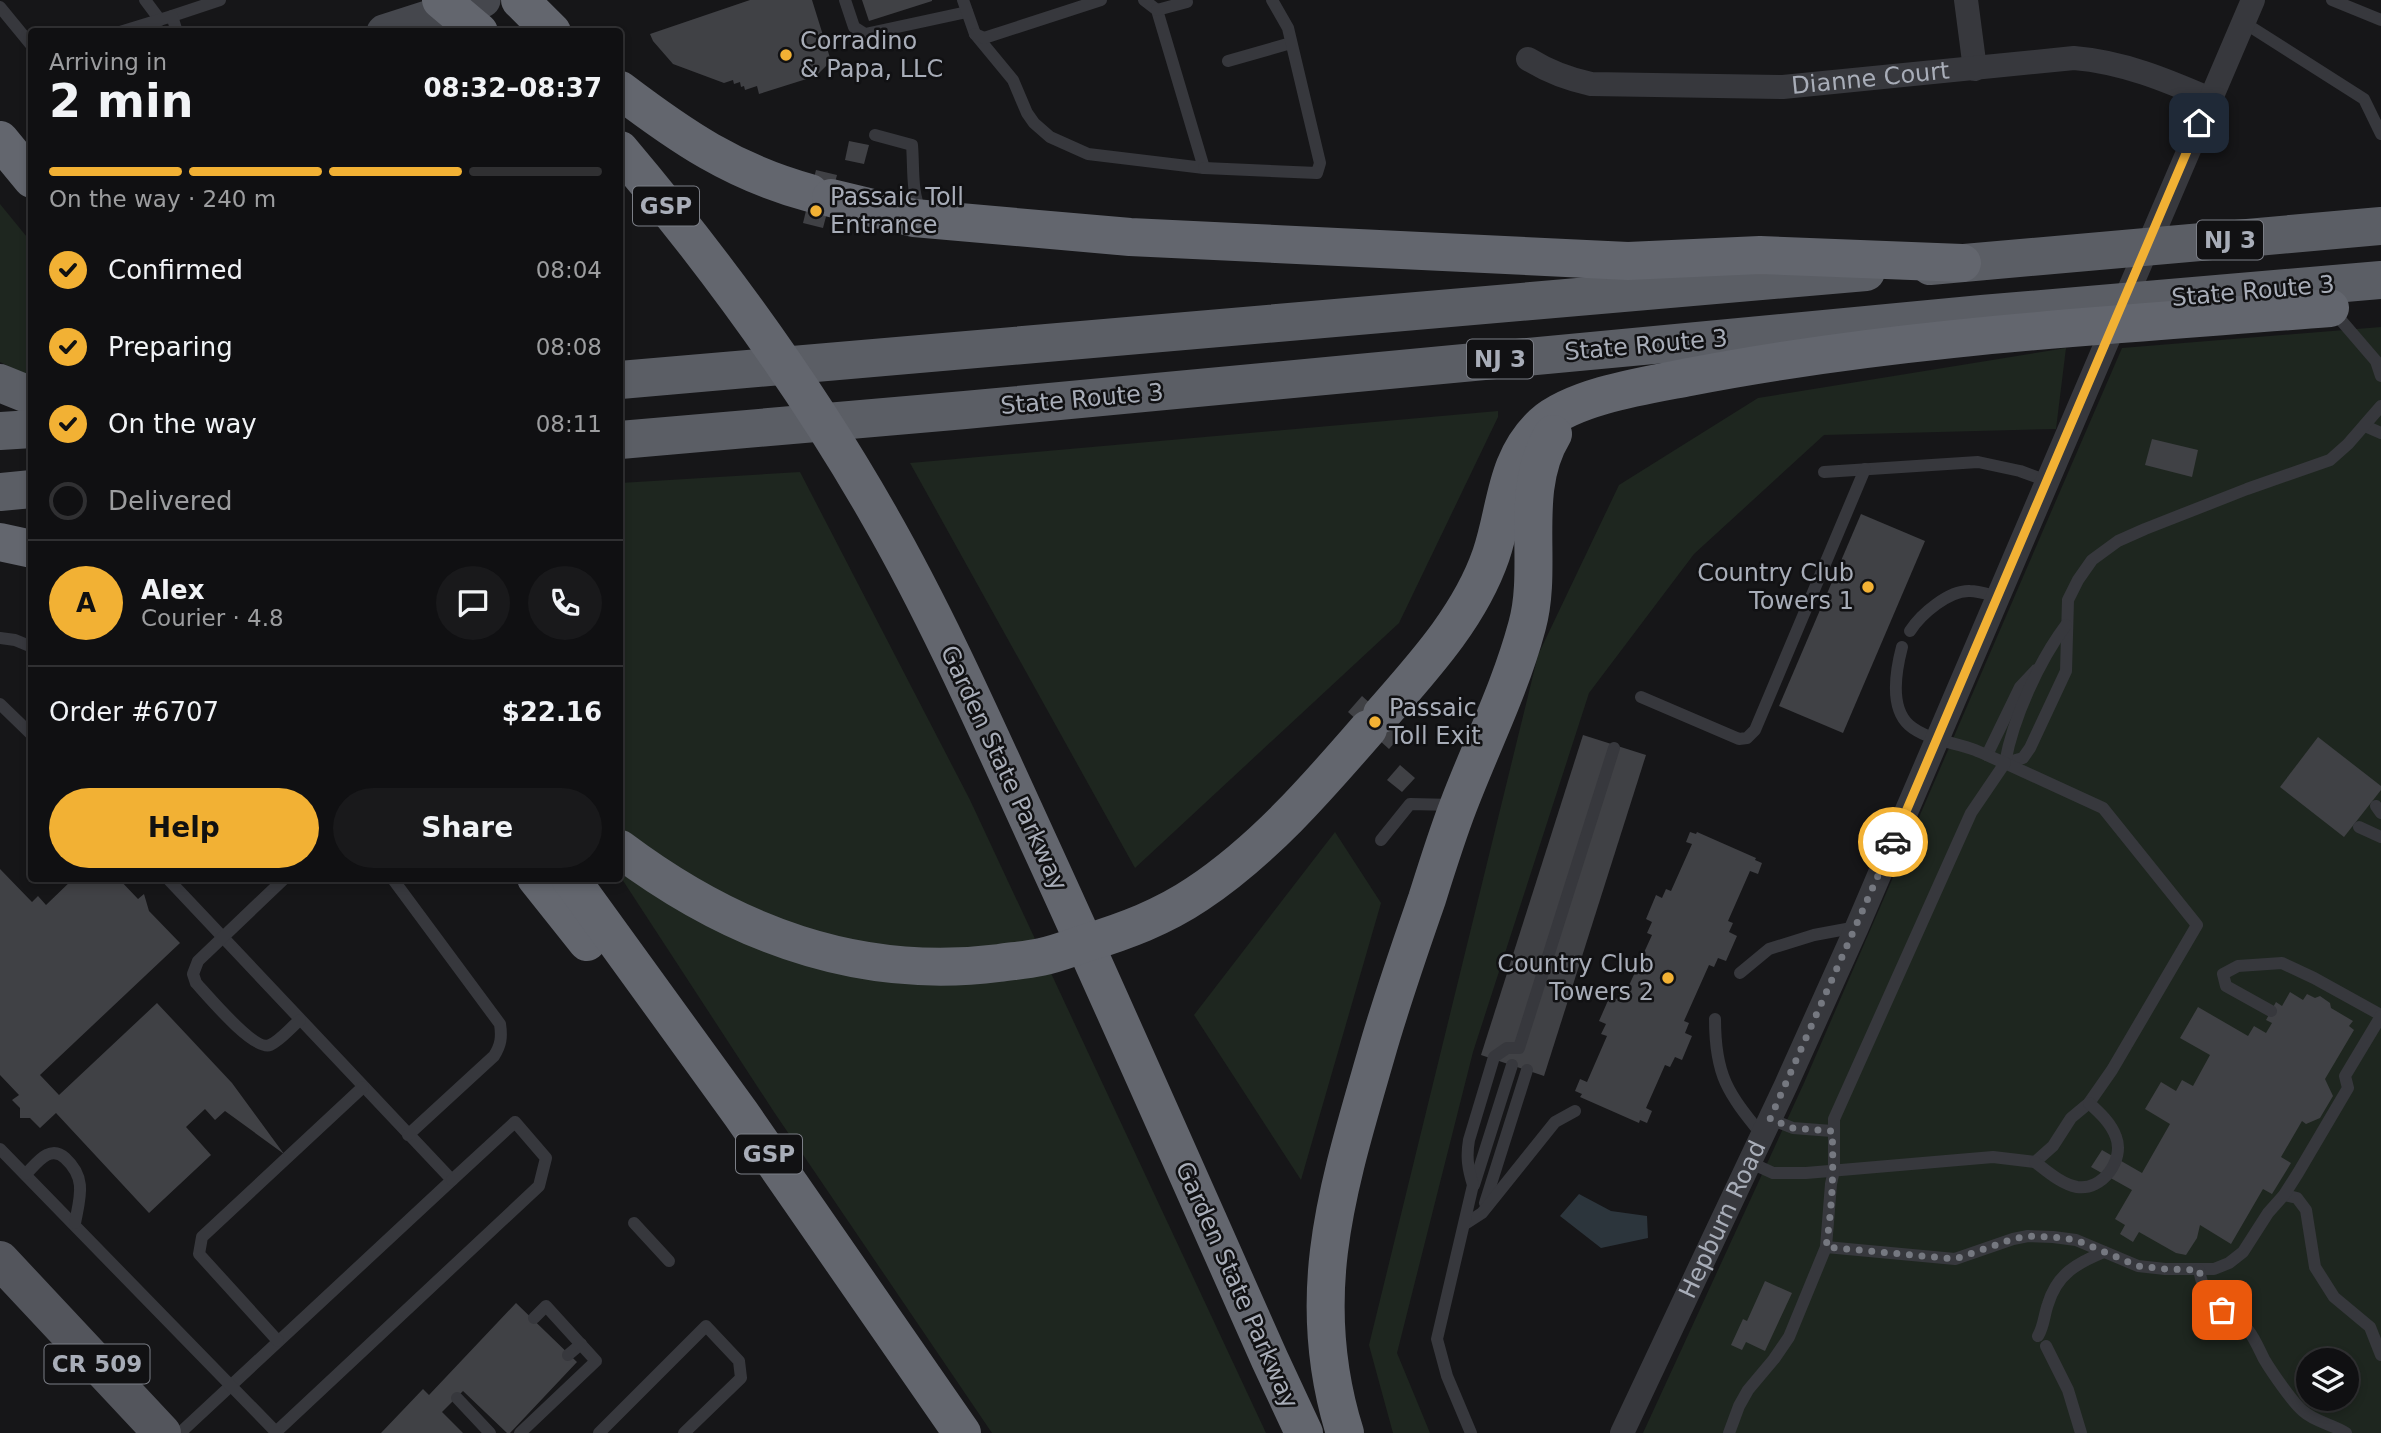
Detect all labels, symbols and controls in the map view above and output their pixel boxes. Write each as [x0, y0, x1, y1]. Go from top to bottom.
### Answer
place label: Corradino & Papa, LLC [800, 27, 943, 83]
marker: Corradino & Papa, LLC [778, 47, 794, 63]
text: Arriving in [49, 49, 167, 75]
street label: Dianne Court [1790, 56, 1951, 100]
text: 08:32–08:37 [423, 73, 602, 103]
text: 2 min [49, 74, 193, 128]
pin [2169, 93, 2229, 153]
icon: home [2180, 104, 2218, 142]
place label: Passaic Toll Entrance [830, 183, 964, 239]
text: On the way · 240 m [49, 186, 276, 212]
road number: GSP [633, 186, 699, 226]
marker: Passaic Toll Entrance [808, 203, 824, 219]
road number: NJ 3 [2197, 220, 2263, 260]
icon: check [49, 251, 87, 289]
text: Confirmed [108, 255, 243, 285]
text: 08:04 [536, 257, 602, 283]
street label: State Route 3 [2170, 270, 2336, 312]
street label: State Route 3 [1563, 324, 1729, 366]
icon: check [49, 328, 87, 366]
text: Preparing [108, 332, 233, 362]
text: 08:08 [536, 334, 602, 360]
road number: NJ 3 [1467, 340, 1533, 378]
street label: State Route 3 [999, 378, 1165, 420]
icon: check [49, 405, 87, 443]
text: On the way [108, 409, 257, 439]
text: 08:11 [536, 411, 602, 437]
text: Delivered [108, 486, 232, 516]
place label: Country Club Towers 1 [1697, 559, 1854, 615]
button: chat [436, 566, 510, 640]
button: phone [528, 566, 602, 640]
text: Alex [141, 575, 204, 605]
marker: Country Club Towers 1 [1860, 579, 1876, 595]
text: A [76, 588, 96, 618]
text: Courier · 4.8 [141, 605, 284, 631]
street label: Garden State Parkway [935, 641, 1073, 895]
place label: Passaic Toll Exit [1388, 694, 1481, 750]
text: Order #6707 [49, 697, 219, 727]
text: $22.16 [502, 697, 602, 727]
marker: Passaic Toll Exit [1367, 714, 1383, 730]
button: Help [49, 788, 319, 868]
button: Share [333, 788, 602, 868]
courier [1858, 807, 1928, 877]
icon: car [1874, 823, 1912, 861]
place label: Country Club Towers 2 [1497, 950, 1654, 1006]
marker: Country Club Towers 2 [1660, 970, 1676, 986]
road number: GSP [736, 1134, 802, 1174]
street label: Hepburn Road [1673, 1136, 1772, 1303]
street label: Garden State Parkway [1170, 1157, 1304, 1413]
pin [2192, 1280, 2252, 1340]
icon: bag [2203, 1291, 2241, 1329]
road number: CR 509 [44, 1344, 150, 1384]
map controls [2296, 1348, 2359, 1411]
button: layers [2296, 1348, 2359, 1411]

